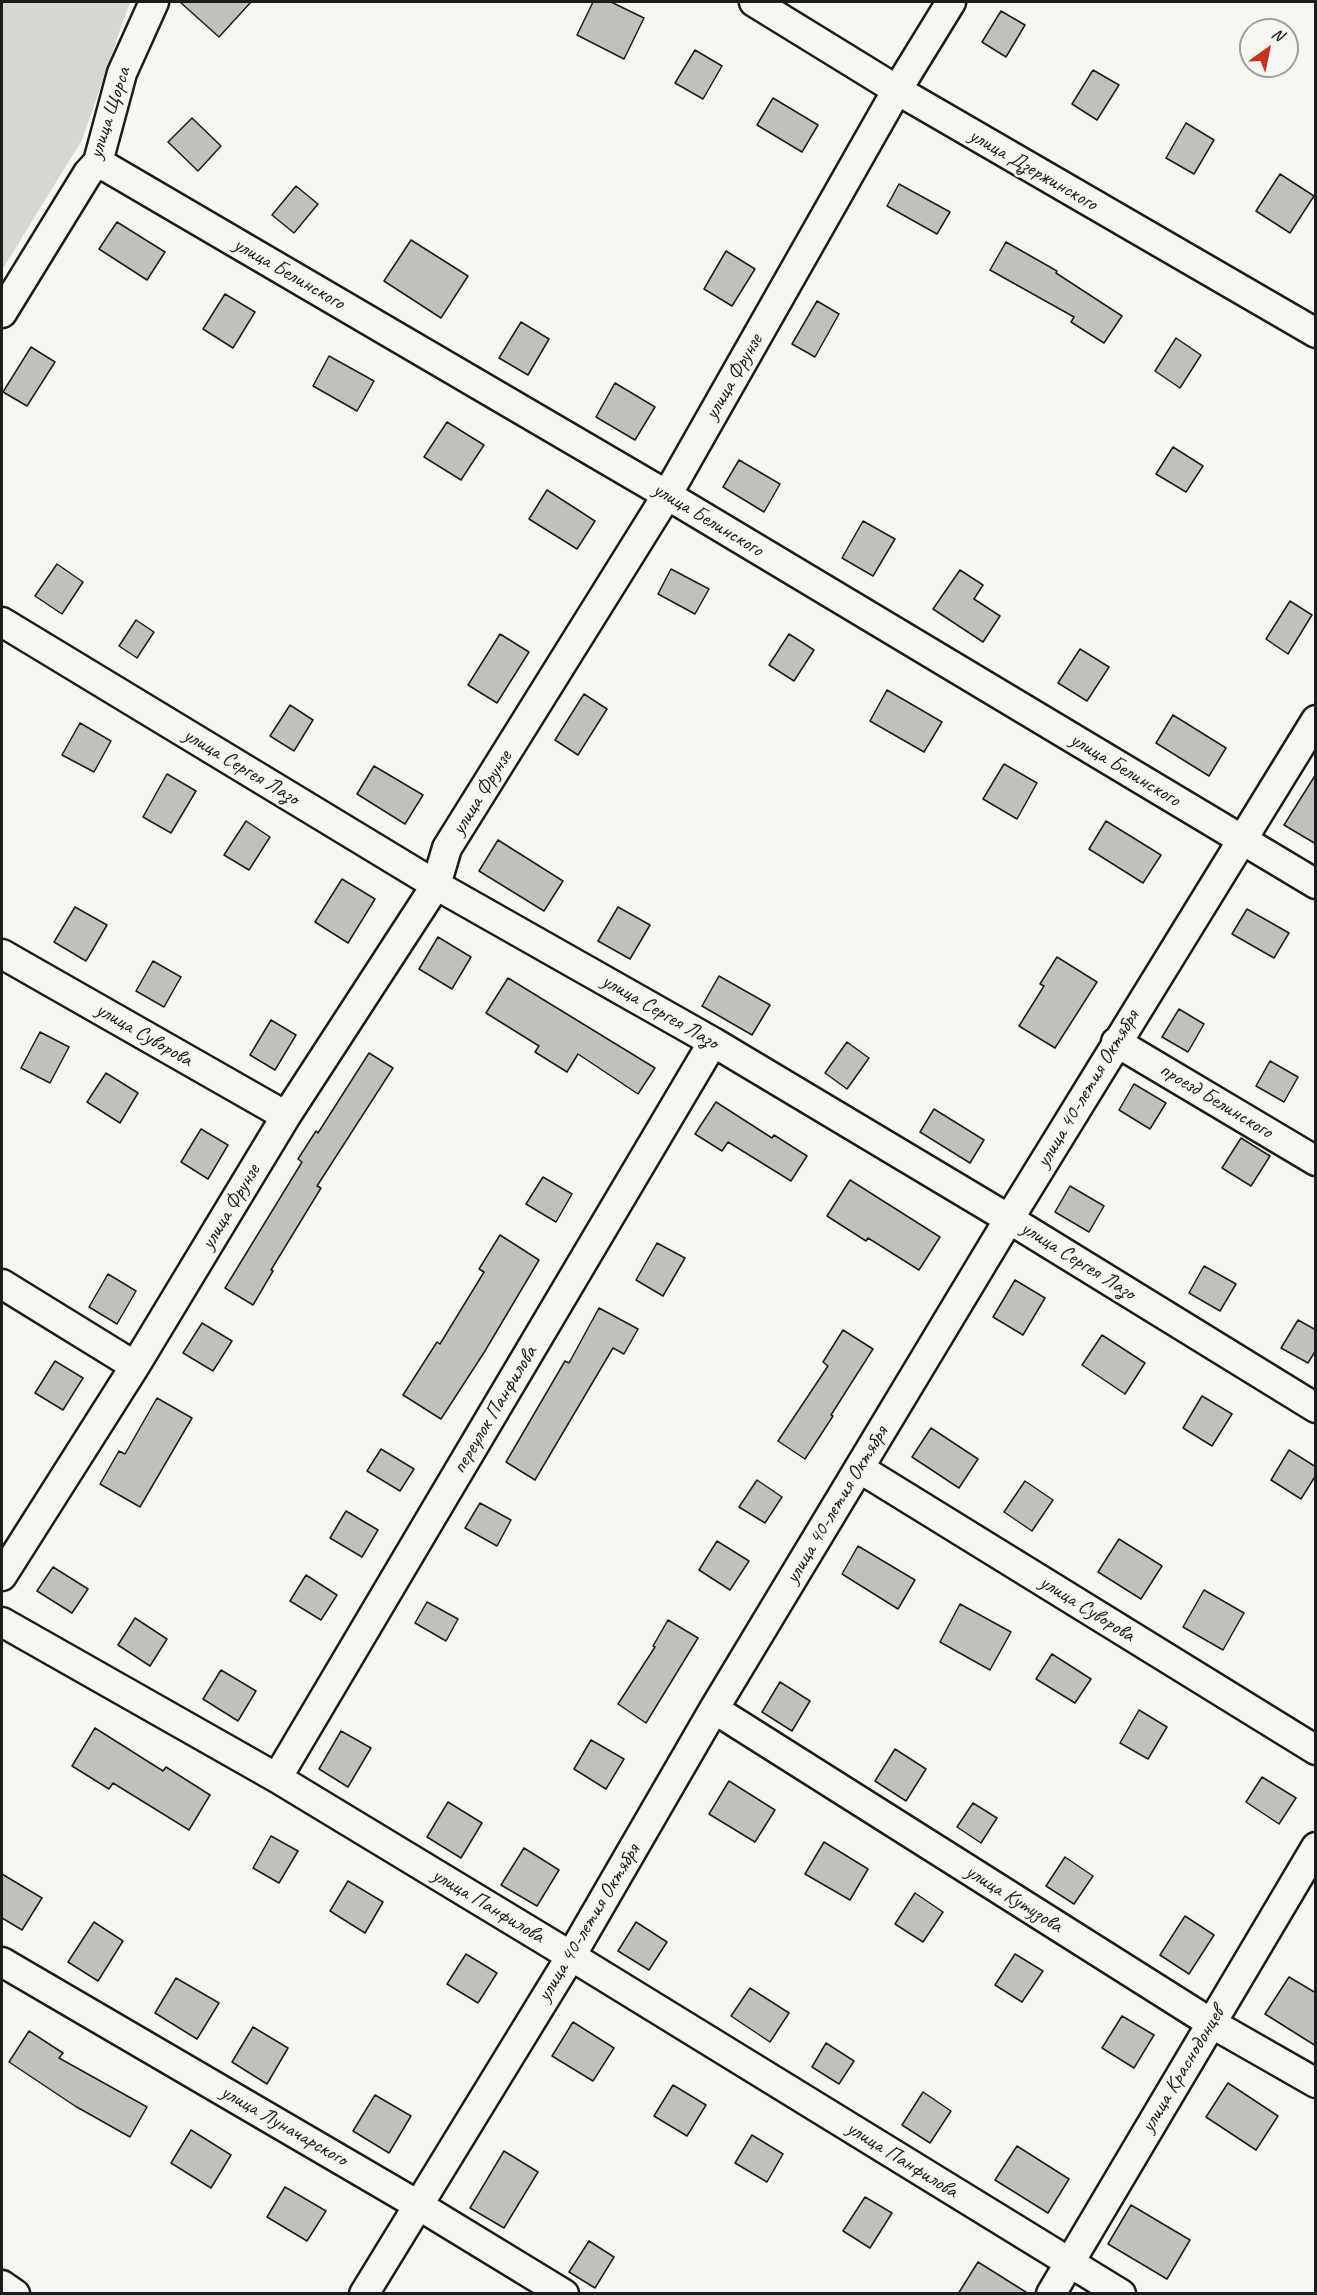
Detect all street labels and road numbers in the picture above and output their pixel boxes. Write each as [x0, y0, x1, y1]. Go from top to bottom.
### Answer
street label: улица Щорса [83, 64, 137, 162]
street label: улица Дзержинского [964, 123, 1102, 217]
street label: улица Белинского [229, 232, 349, 316]
street label: улица Фрунзе [699, 330, 769, 424]
street label: улица Белинского [648, 477, 768, 563]
street label: улица Сергея Лазо [179, 723, 303, 811]
street label: улица Белинского [1065, 727, 1185, 813]
street label: улица Фрунзе [446, 746, 518, 840]
street label: улица Сергея Лазо [597, 969, 723, 1055]
street label: улица Суворова [91, 997, 197, 1073]
street label: улица 40-летия Октября [1031, 1006, 1145, 1172]
street label: проезд Белинского [1155, 1057, 1277, 1145]
street label: улица Фрунзе [196, 1160, 266, 1254]
street label: улица Сергея Лазо [1016, 1216, 1140, 1306]
street label: переулок Панфилова [447, 1342, 543, 1478]
street label: улица 40-летия Октября [780, 1422, 894, 1588]
street label: улица Суворова [1035, 1570, 1139, 1648]
street label: улица 40-летия Октября [532, 1840, 646, 2006]
street label: улица Кутузова [961, 1859, 1067, 1939]
street label: улица Панфилова [427, 1863, 549, 1949]
street label: улица Краснодонцев [1136, 2003, 1230, 2137]
street label: улица Луначарского [216, 2080, 352, 2172]
street label: улица Панфилова [842, 2116, 962, 2204]

